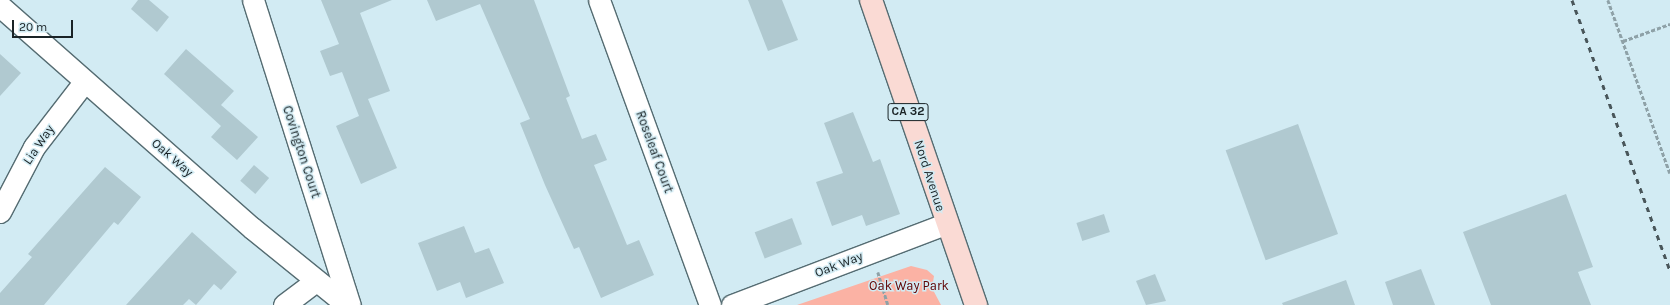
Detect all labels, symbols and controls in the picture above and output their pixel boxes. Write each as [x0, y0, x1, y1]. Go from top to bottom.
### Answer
scale bar [14, 12, 75, 38]
text: 20 m [19, 20, 47, 34]
road number: CA 32 [887, 102, 929, 122]
street label: Covington Court [279, 104, 323, 200]
street label: Roseleaf Court [632, 109, 676, 195]
street label: Lia Way [20, 122, 58, 168]
street label: Oak Way [148, 136, 196, 180]
street label: Nord Avenue [910, 138, 948, 214]
street label: Oak Way [813, 249, 865, 281]
park label: Oak Way Park [869, 278, 949, 294]

